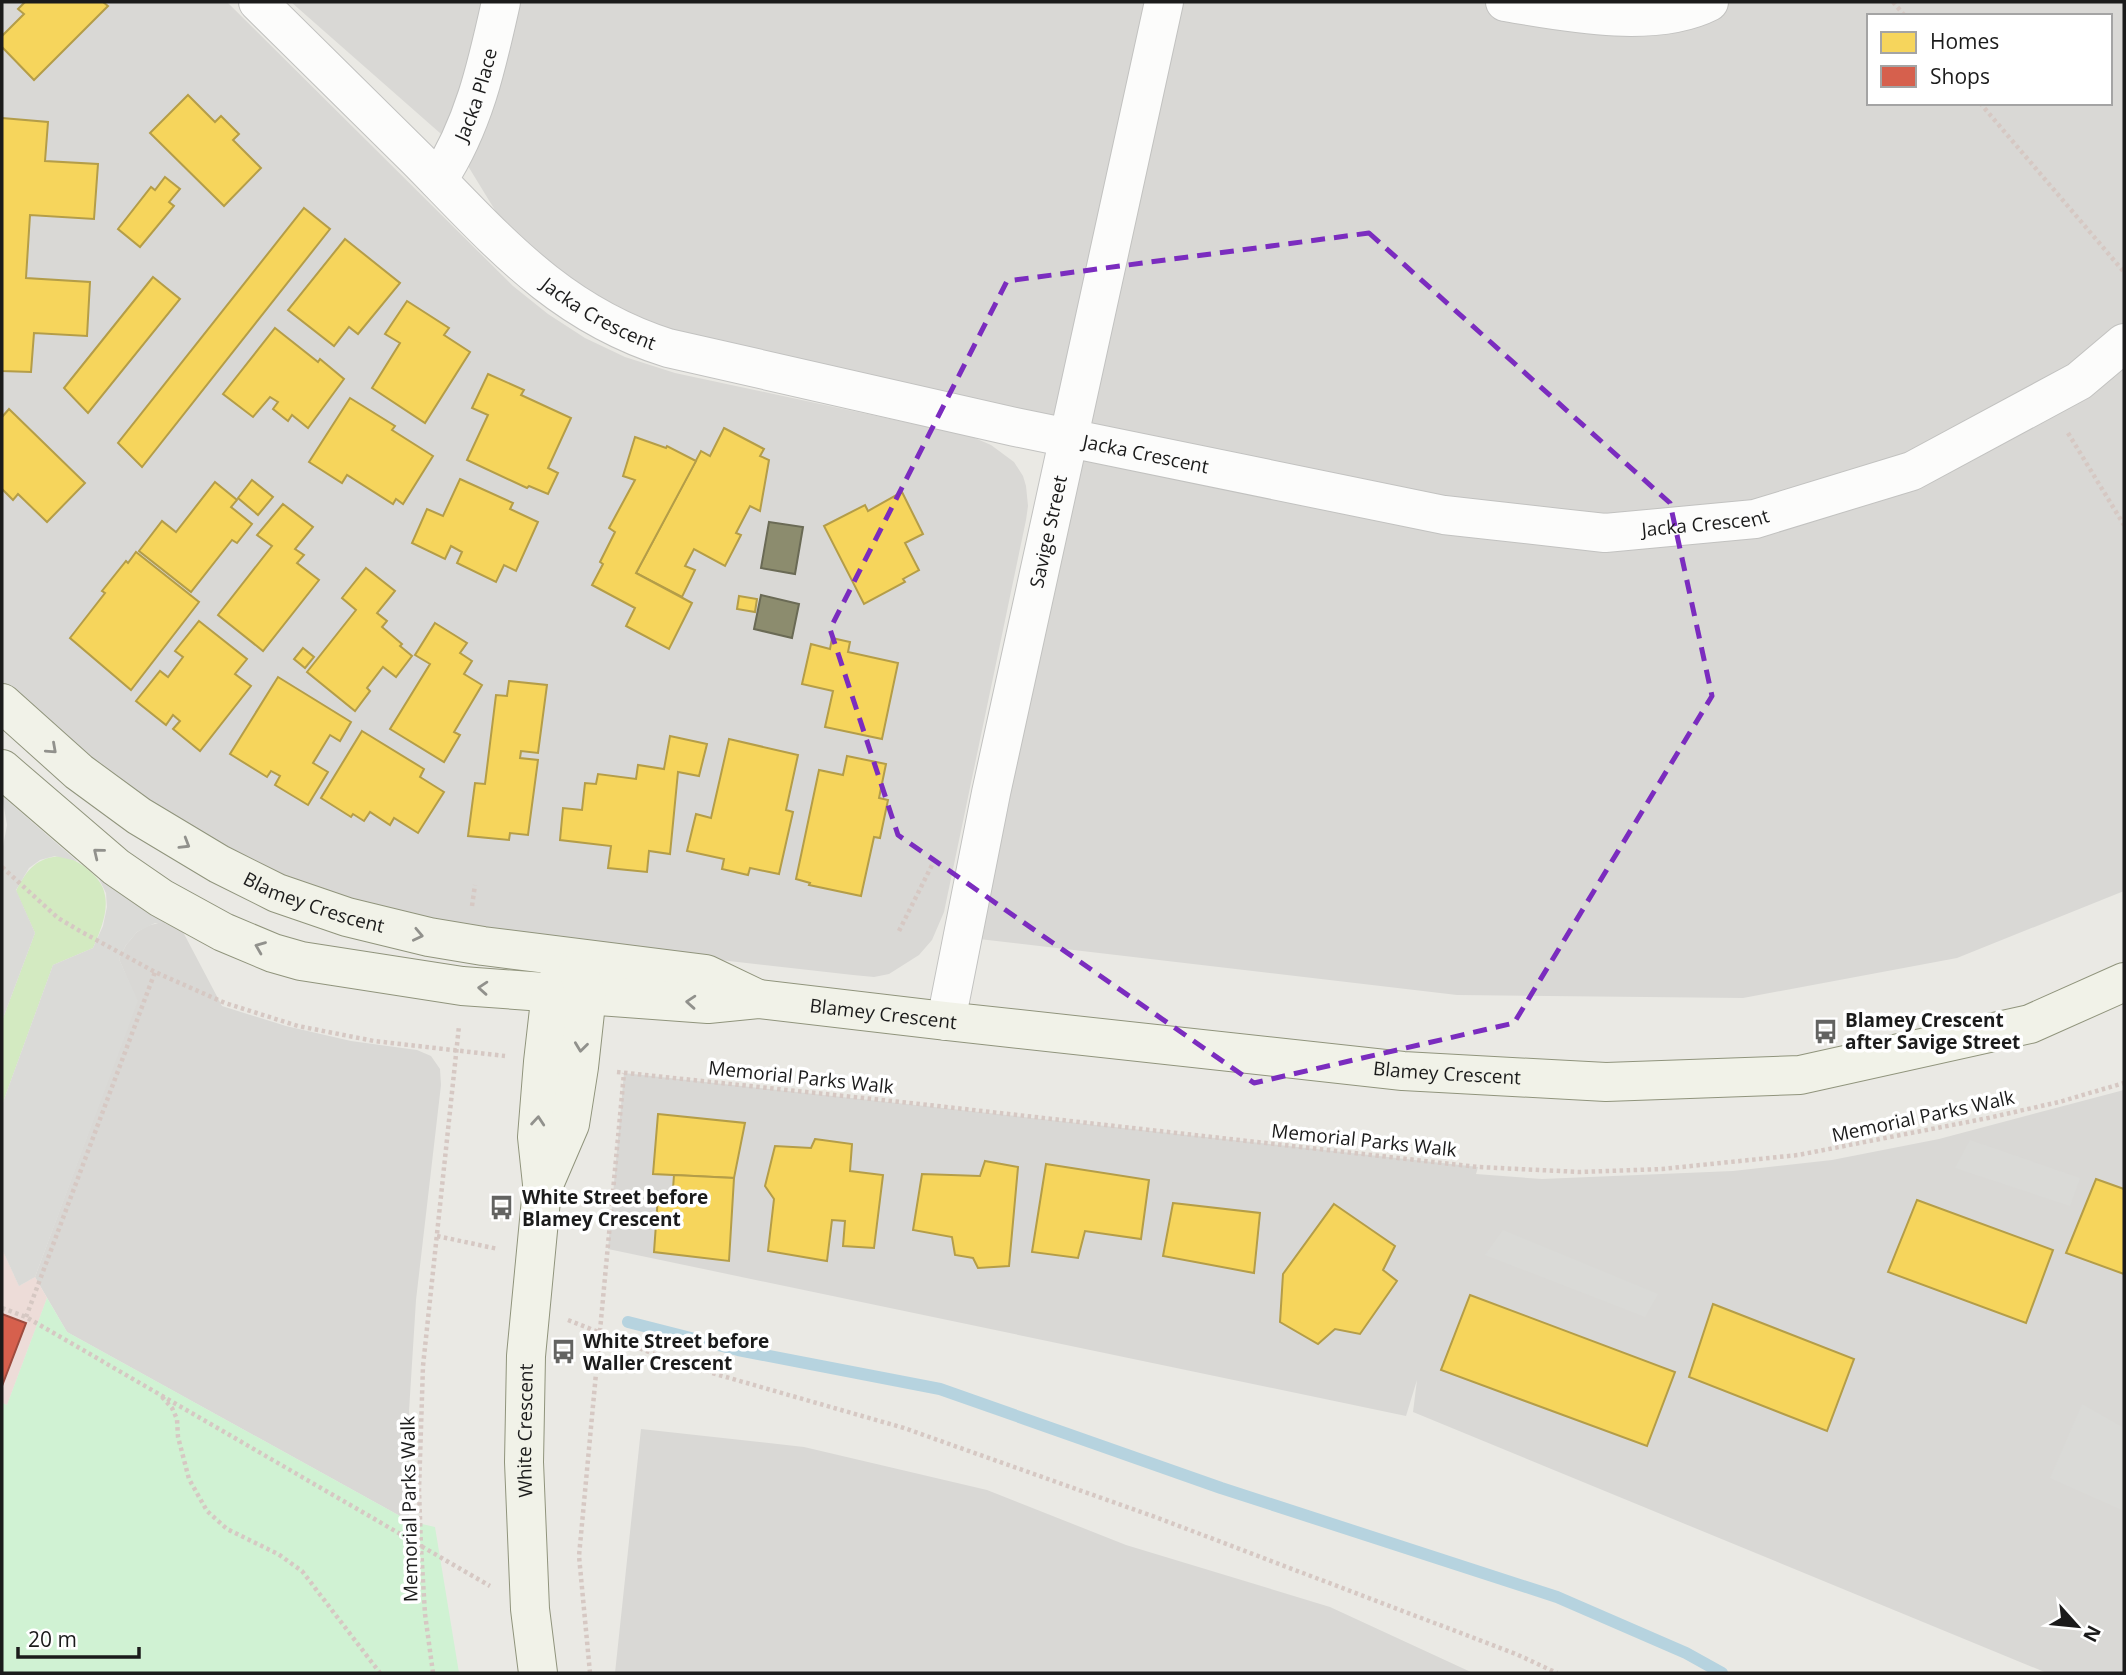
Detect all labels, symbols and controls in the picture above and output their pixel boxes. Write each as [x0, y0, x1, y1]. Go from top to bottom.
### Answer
legend [1867, 14, 2112, 105]
text: Homes [1930, 27, 1999, 55]
street label: Jacka Place [447, 45, 503, 147]
text: Shops [1930, 62, 1990, 90]
street label: Jacka Crescent [534, 270, 660, 356]
street label: Jacka Crescent [1079, 428, 1211, 479]
street label: Savige Street [1023, 473, 1073, 590]
street label: Jacka Crescent [1638, 502, 1772, 543]
one-way arrow [44, 741, 57, 753]
one-way arrow [177, 836, 190, 849]
one-way arrow [93, 849, 106, 861]
street label: Blamey Crescent [239, 865, 387, 939]
one-way arrow [412, 926, 424, 941]
one-way arrow [255, 942, 267, 956]
one-way arrow [477, 981, 488, 996]
street label: Blamey Crescent [808, 992, 958, 1035]
one-way arrow [685, 995, 696, 1010]
place label: Blamey Crescent after Savige Street [1845, 1007, 2020, 1055]
bus stop icon: Blamey Crescent after Savige Street [1811, 1017, 1839, 1045]
one-way arrow [574, 1041, 589, 1053]
street label: Memorial Parks Walk [707, 1054, 895, 1100]
street label: Blamey Crescent [1372, 1055, 1522, 1090]
street label: Memorial Parks Walk [1829, 1084, 2017, 1148]
one-way arrow [530, 1116, 545, 1127]
street label: Memorial Parks Walk [1270, 1117, 1458, 1163]
place label: White Street before Blamey Crescent [522, 1184, 708, 1232]
bus stop icon: White Street before Blamey Crescent [488, 1194, 516, 1222]
place label: White Street before Waller Crescent [583, 1328, 769, 1376]
bus stop icon: White Street before Waller Crescent [549, 1338, 577, 1366]
street label: White Crescent [511, 1363, 539, 1498]
street label: Memorial Parks Walk [394, 1416, 424, 1602]
north arrow [2042, 1591, 2112, 1661]
scale bar [18, 1616, 138, 1660]
text: N [2077, 1621, 2107, 1647]
text: 20 m [28, 1625, 77, 1653]

